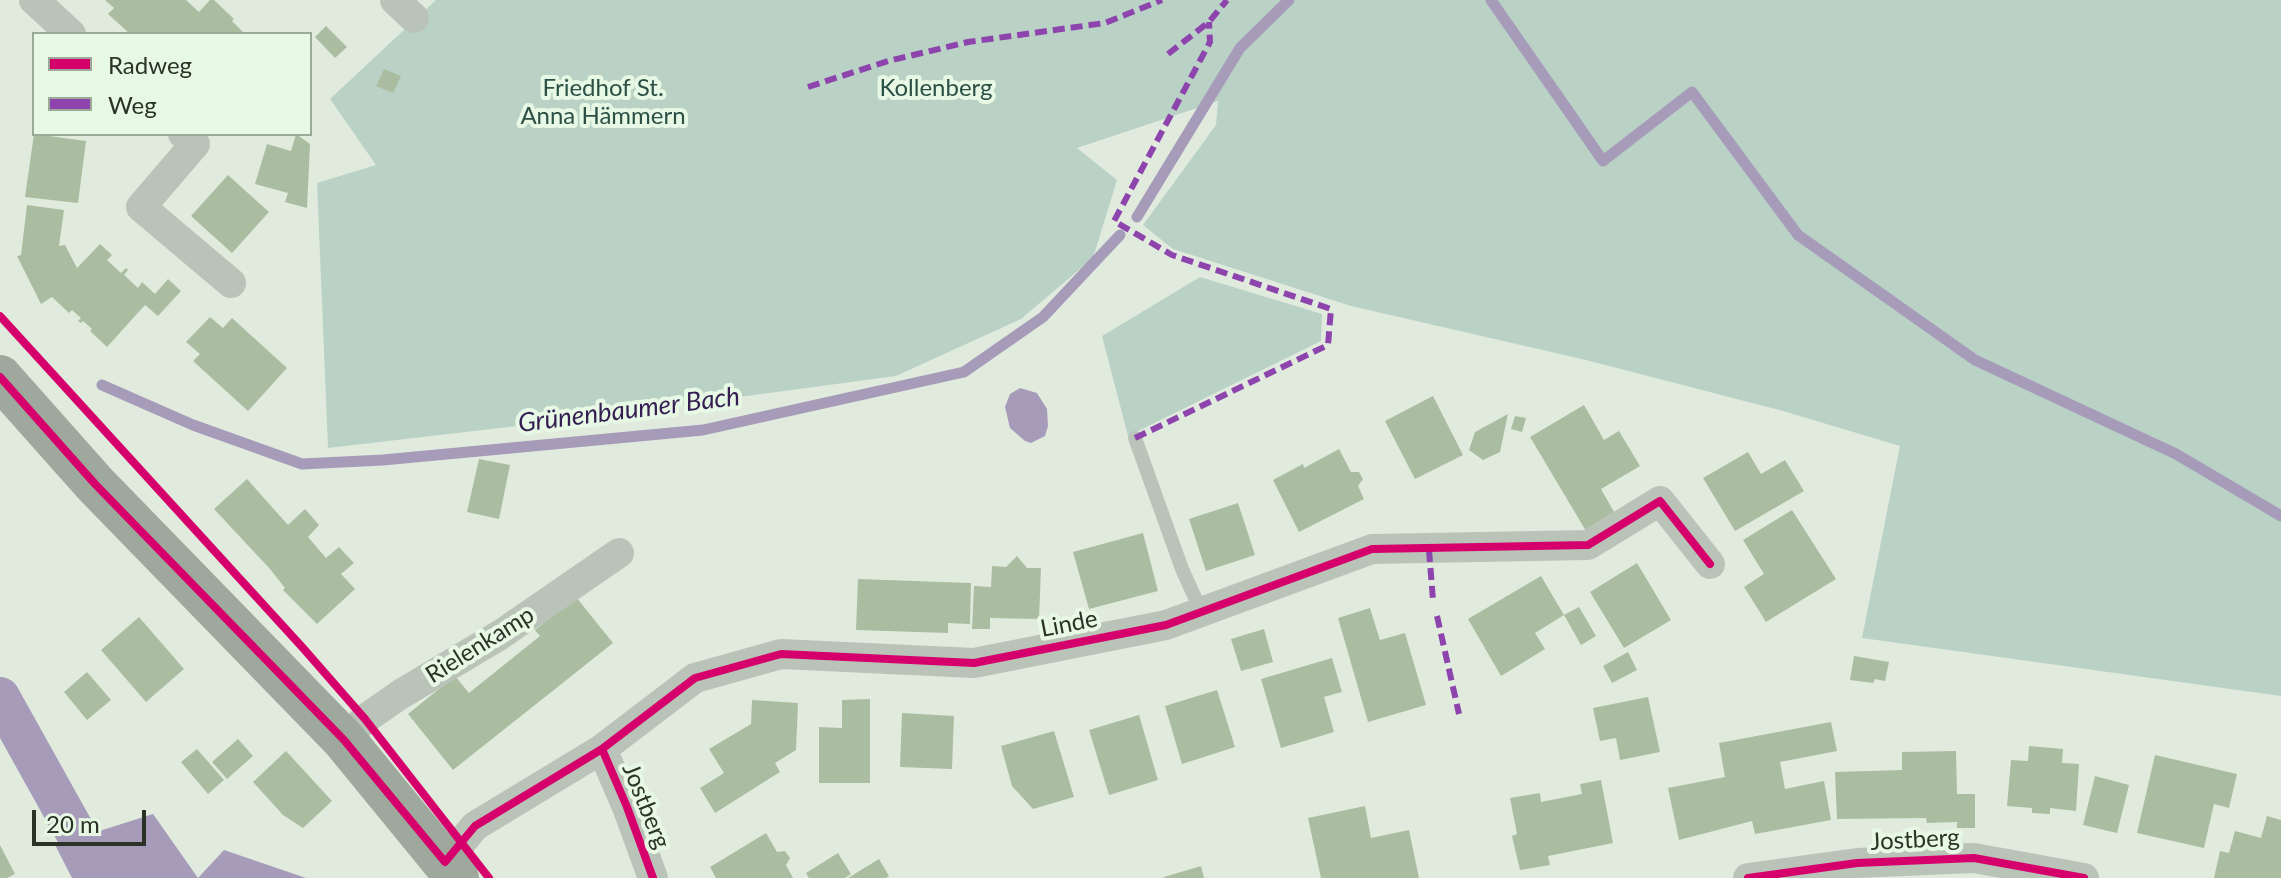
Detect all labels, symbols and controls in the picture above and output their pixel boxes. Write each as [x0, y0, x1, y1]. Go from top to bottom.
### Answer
legend [32, 32, 312, 136]
text: Radweg [108, 50, 192, 79]
park label: Friedhof St. Anna Hämmern [520, 74, 686, 130]
park label: Kollenberg [879, 74, 993, 102]
text: Weg [108, 90, 157, 119]
water label: Grünenbaumer Bach [516, 381, 742, 439]
street label: Rielenkamp [420, 600, 540, 690]
street label: Linde [1038, 604, 1100, 644]
street label: Jostberg [616, 759, 676, 853]
scale bar [36, 794, 150, 844]
text: 20 m [46, 809, 100, 838]
street label: Jostberg [1870, 823, 1960, 857]

